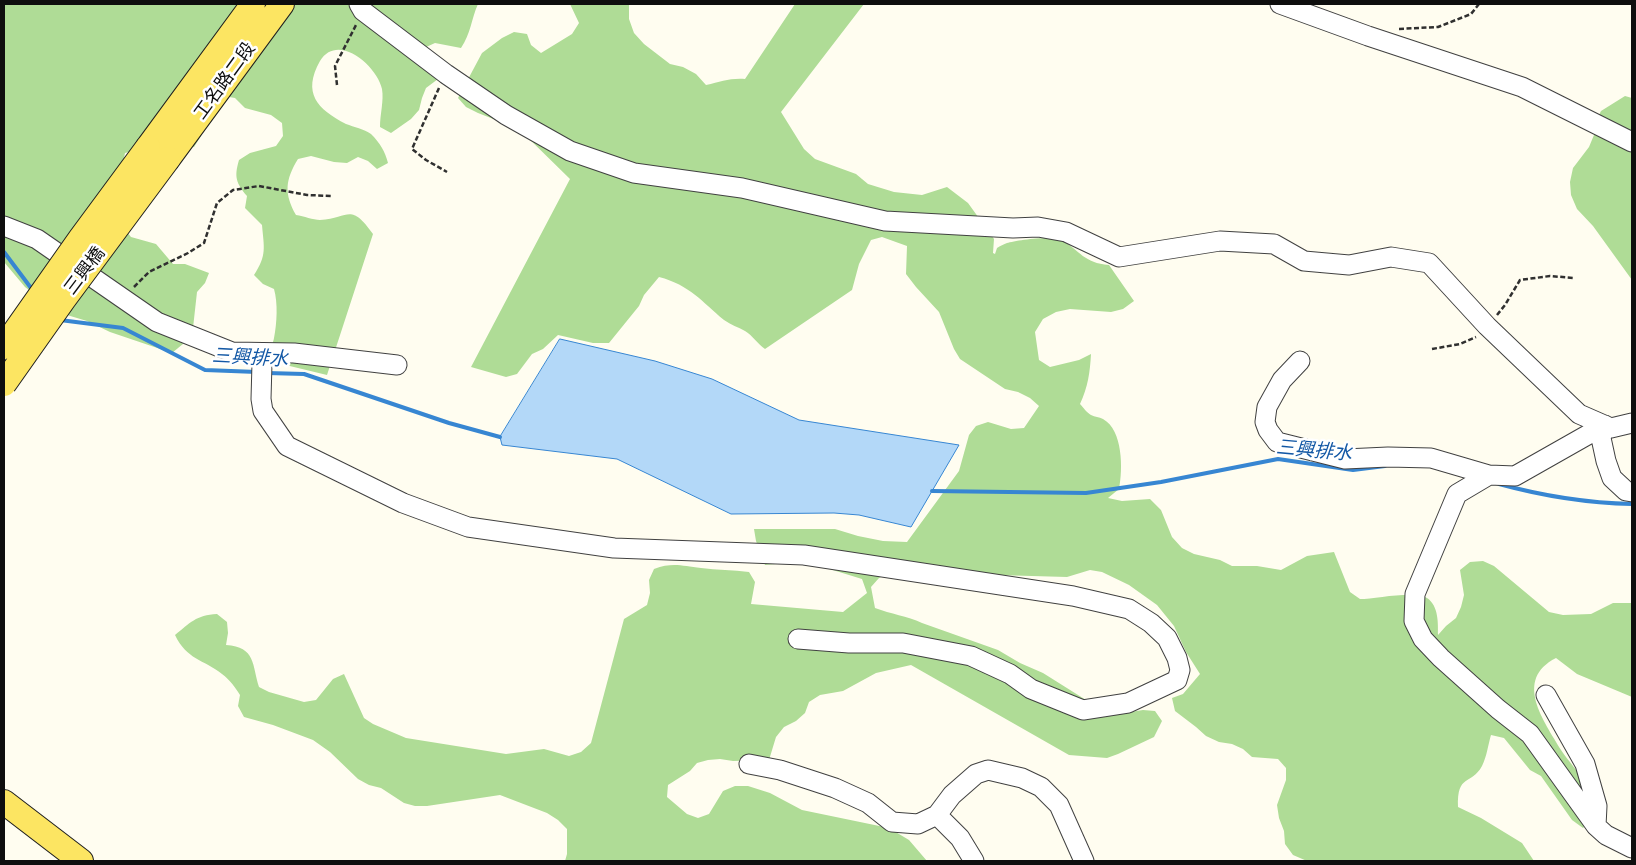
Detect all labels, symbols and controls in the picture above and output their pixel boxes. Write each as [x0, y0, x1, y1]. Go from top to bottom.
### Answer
street label: 工名路二段 [190, 38, 260, 124]
street label: 三興橋 [60, 243, 110, 299]
water label: 三興排水 [211, 345, 289, 371]
water label: 三興排水 [1275, 436, 1353, 466]

